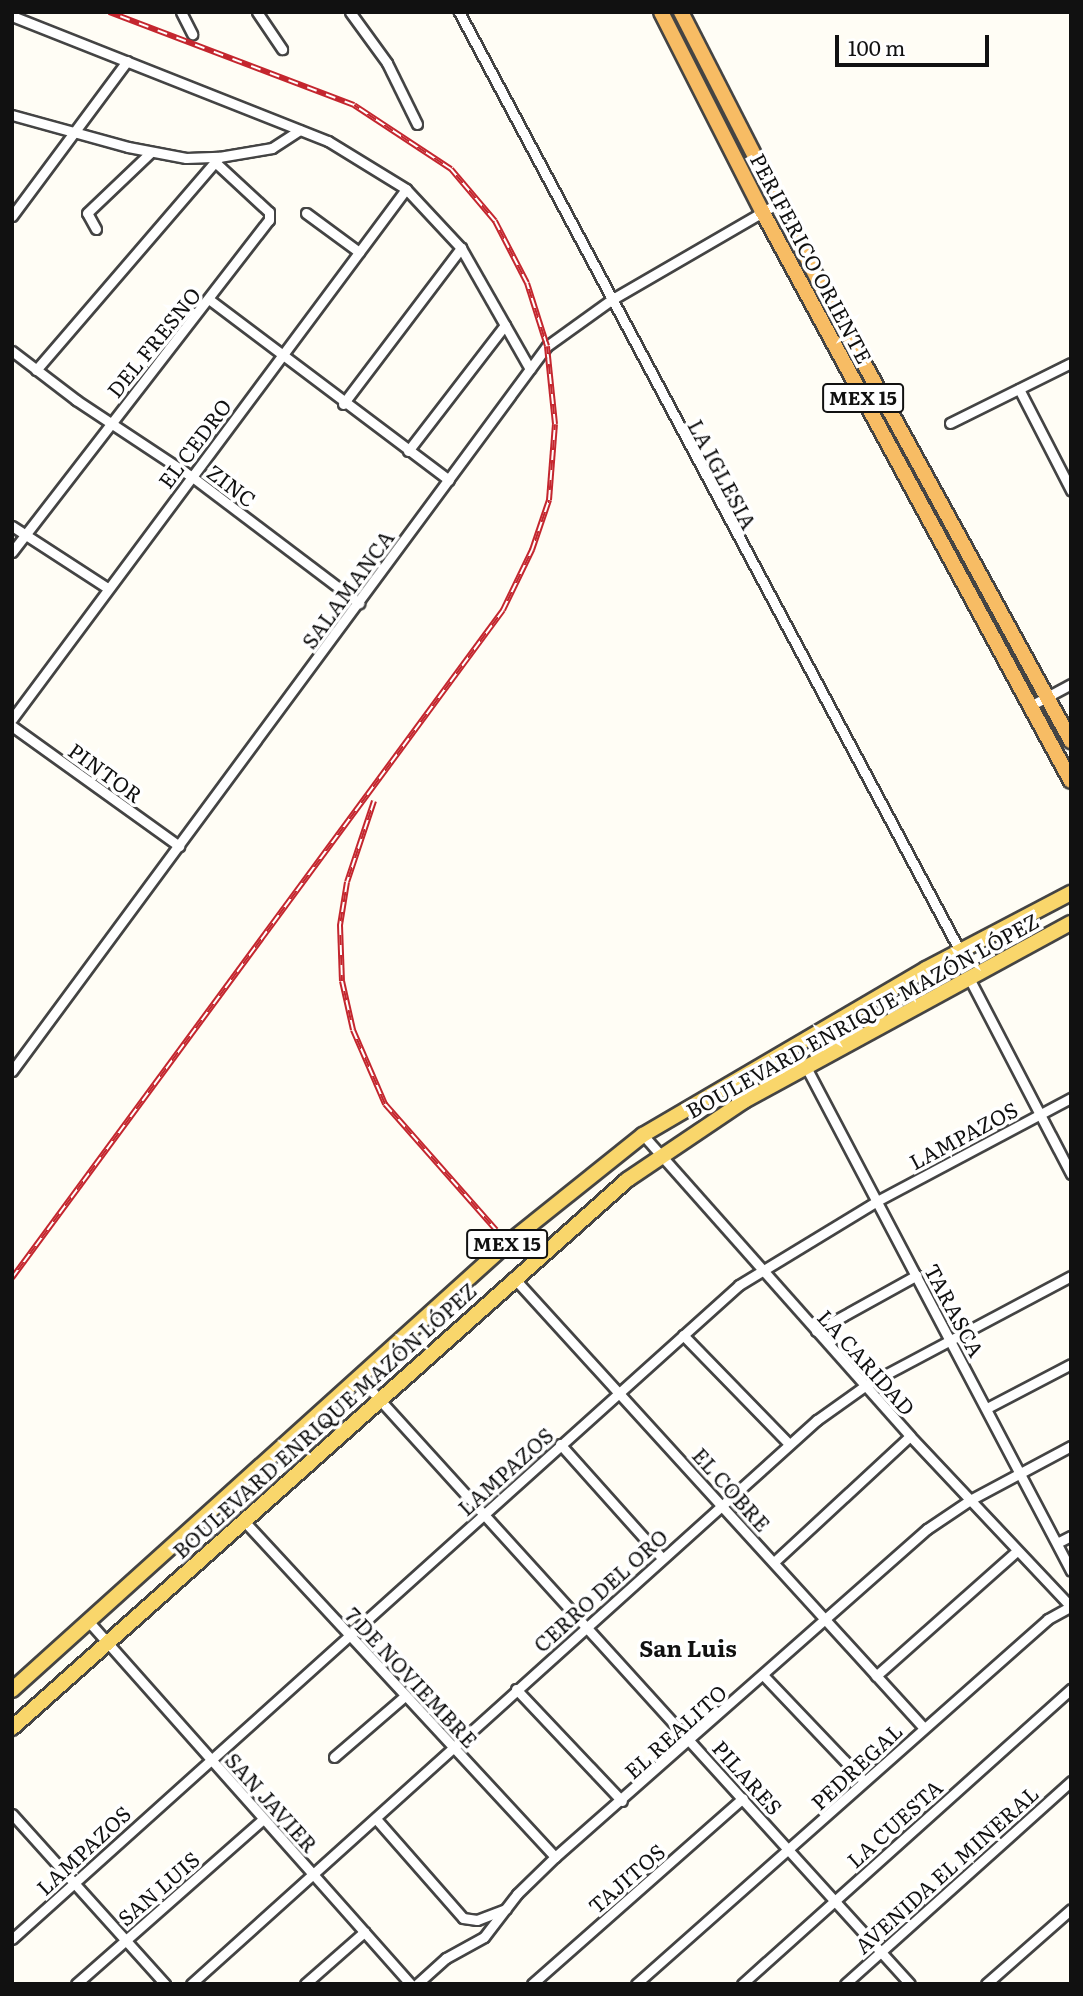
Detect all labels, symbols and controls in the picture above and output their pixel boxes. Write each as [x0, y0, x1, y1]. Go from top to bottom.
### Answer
scale bar [838, 21, 992, 65]
text: 100 m [848, 31, 905, 62]
street label: PERIFERICO ORIENTE [746, 149, 878, 367]
street label: DEL FRESNO [101, 282, 205, 402]
road number: MEX 15 [821, 382, 905, 414]
street label: EL CEDRO [152, 393, 236, 493]
street label: LA IGLESIA [684, 415, 762, 533]
street label: ZINC [203, 459, 261, 511]
street label: SALAMANCA [296, 525, 398, 653]
street label: PINTOR [64, 737, 148, 807]
street label: BOULEVARD ENRIQUE MAZÓN LÓPEZ [681, 907, 1043, 1123]
street label: LAMPAZOS [905, 1096, 1021, 1174]
road number: MEX 15 [465, 1228, 549, 1260]
street label: TARASCA [920, 1259, 990, 1361]
street label: BOULEVARD ENRIQUE MAZÓN LÓPEZ [167, 1277, 481, 1563]
street label: LA CARIDAD [813, 1304, 921, 1420]
street label: LAMPAZOS [452, 1422, 558, 1520]
street label: EL COBRE [688, 1442, 776, 1536]
street label: CERRO DEL ORO [528, 1523, 672, 1657]
street label: 7 DE NOVIEMBRE [341, 1602, 483, 1752]
district label: San Luis [639, 1633, 737, 1661]
street label: EL REALITO [619, 1679, 731, 1783]
street label: PEDREGAL [805, 1717, 907, 1815]
street label: PILARES [708, 1735, 788, 1819]
street label: SAN JAVIER [221, 1747, 323, 1857]
street label: LA CUESTA [841, 1774, 947, 1872]
street label: AVENIDA EL MINERAL [849, 1780, 1043, 1958]
street label: LAMPAZOS [31, 1800, 135, 1900]
street label: TAJITOS [583, 1838, 669, 1918]
street label: SAN LUIS [112, 1846, 204, 1930]

